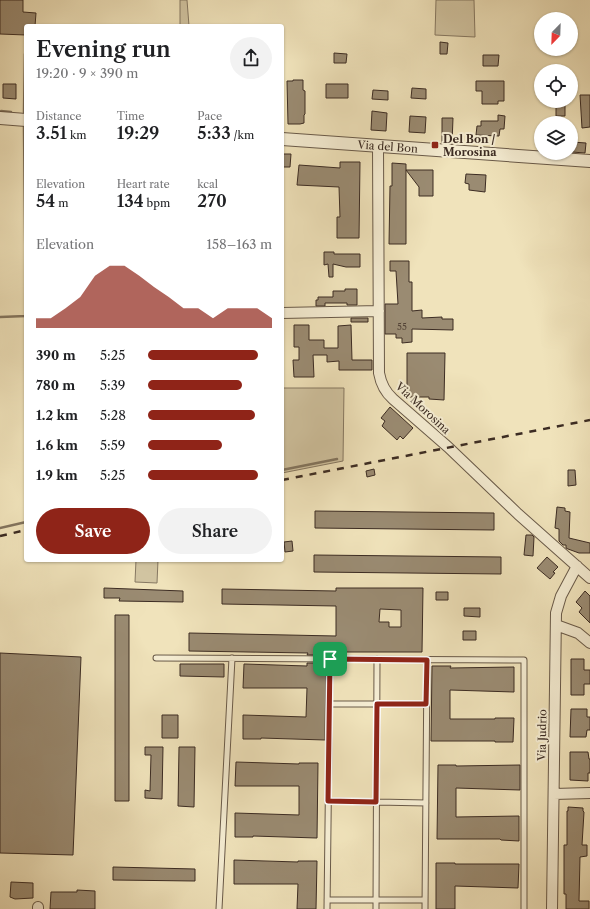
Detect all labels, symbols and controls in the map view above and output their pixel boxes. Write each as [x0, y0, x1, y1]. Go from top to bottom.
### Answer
north arrow [534, 12, 578, 56]
map controls [534, 12, 578, 160]
text: Evening run [36, 36, 171, 63]
button: share [230, 37, 272, 79]
button: locate [534, 64, 578, 108]
text: 19:20 · 9 × 390 m [36, 65, 138, 81]
text: Distance [36, 109, 82, 123]
text: Time [117, 109, 144, 123]
text: Pace [197, 109, 222, 123]
button: layers [534, 116, 578, 160]
text: 3.51 [36, 123, 67, 143]
text: 19:29 [117, 123, 159, 143]
text: 5:33 [197, 123, 231, 143]
text: km [67, 128, 87, 142]
text: /km [231, 128, 254, 142]
place label: Del Bon / Morosina [443, 132, 497, 159]
street label: Via del Bon [356, 137, 418, 156]
marker: Del Bon / Morosina [430, 140, 440, 150]
text: Elevation [36, 177, 85, 191]
text: Heart rate [117, 177, 170, 191]
text: kcal [197, 177, 218, 191]
text: 54 [36, 191, 55, 211]
text: 134 [117, 191, 144, 211]
text: 270 [197, 191, 227, 211]
text: m [55, 196, 69, 210]
text: bpm [144, 196, 170, 210]
text: Elevation [36, 236, 94, 252]
text: 158–163 m [206, 236, 272, 252]
house number: 55 [397, 321, 407, 332]
text: 390 m [36, 347, 76, 363]
text: 5:25 [100, 347, 125, 363]
text: 780 m [36, 377, 75, 393]
text: 5:39 [100, 377, 125, 393]
street label: Via Morosina [392, 378, 453, 437]
text: 1.2 km [36, 407, 78, 423]
text: 5:28 [100, 407, 126, 423]
text: 1.6 km [36, 437, 78, 453]
text: 5:59 [100, 437, 125, 453]
text: 1.9 km [36, 467, 78, 483]
text: 5:25 [100, 467, 125, 483]
button: Save [36, 508, 150, 554]
button: Share [158, 508, 272, 554]
pin [313, 642, 347, 676]
icon: arrive [319, 648, 341, 670]
street label: Via Judrio [535, 709, 549, 762]

